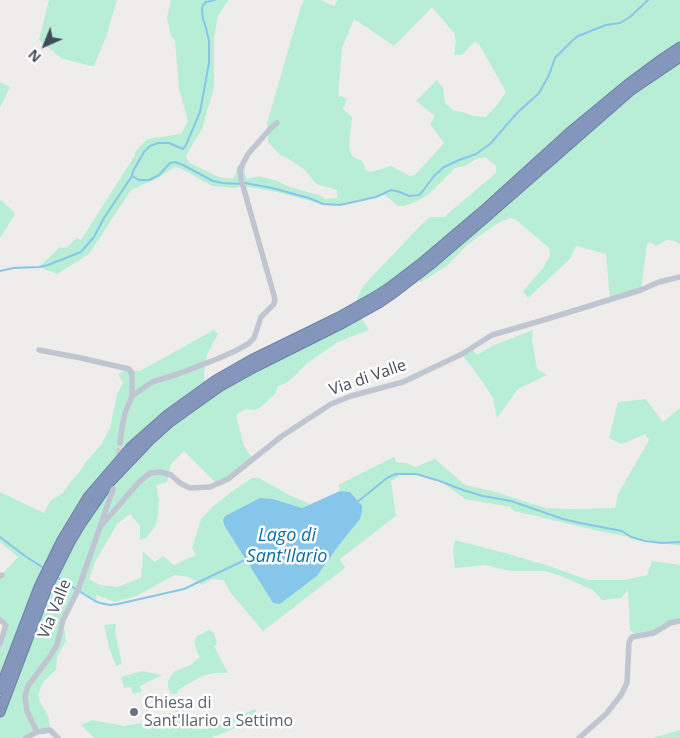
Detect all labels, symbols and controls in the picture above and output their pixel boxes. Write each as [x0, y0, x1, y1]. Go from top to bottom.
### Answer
north arrow [20, 20, 70, 70]
text: N [24, 45, 45, 67]
street label: Via di Valle [327, 356, 409, 400]
water label: Lago di Sant'Ilario [247, 525, 327, 568]
street label: Via Valle [34, 577, 76, 641]
place label: Chiesa di Sant'Ilario a Settimo [144, 693, 293, 731]
marker: Chiesa di Sant'Ilario a Settimo [128, 706, 140, 718]

